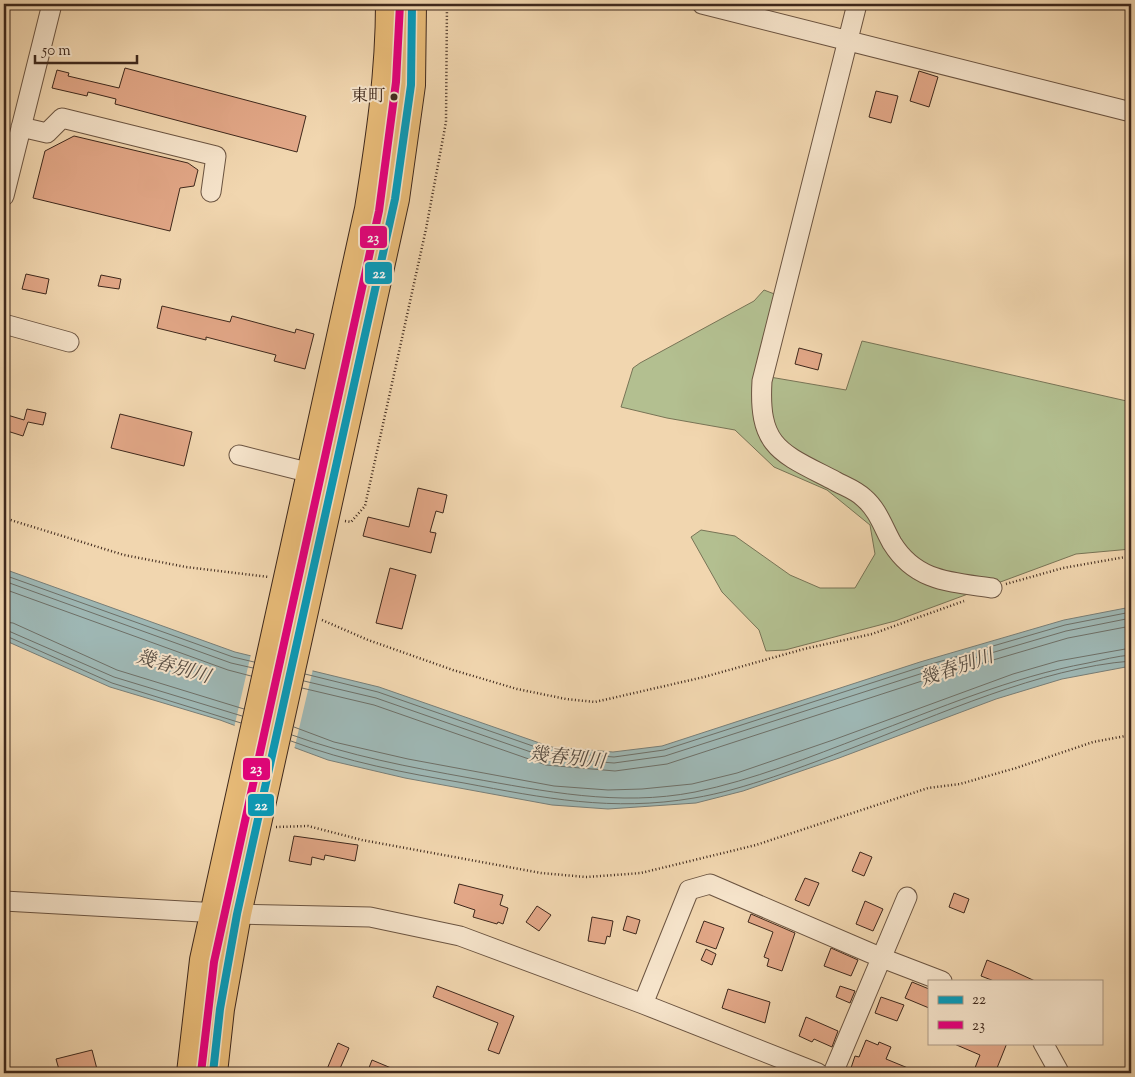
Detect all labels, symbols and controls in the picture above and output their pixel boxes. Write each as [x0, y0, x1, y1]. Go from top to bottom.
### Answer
scale bar [35, 32, 138, 64]
text: 50 m [41, 41, 71, 62]
place label: 東町 [351, 85, 385, 109]
marker: 東町 [389, 92, 399, 102]
line badge: 23 [359, 225, 388, 249]
text: 23 [367, 229, 379, 249]
line badge: 22 [364, 261, 393, 285]
text: 22 [372, 265, 386, 285]
water label: 幾春別川 [917, 643, 999, 694]
water label: 幾春別川 [133, 645, 215, 692]
water label: 幾春別川 [528, 742, 608, 777]
line badge: 23 [242, 757, 271, 781]
text: 23 [250, 760, 262, 780]
line badge: 22 [247, 793, 275, 817]
text: 22 [254, 797, 268, 817]
legend [928, 980, 1102, 1044]
text: 22 [972, 990, 986, 1011]
text: 23 [972, 1016, 985, 1037]

